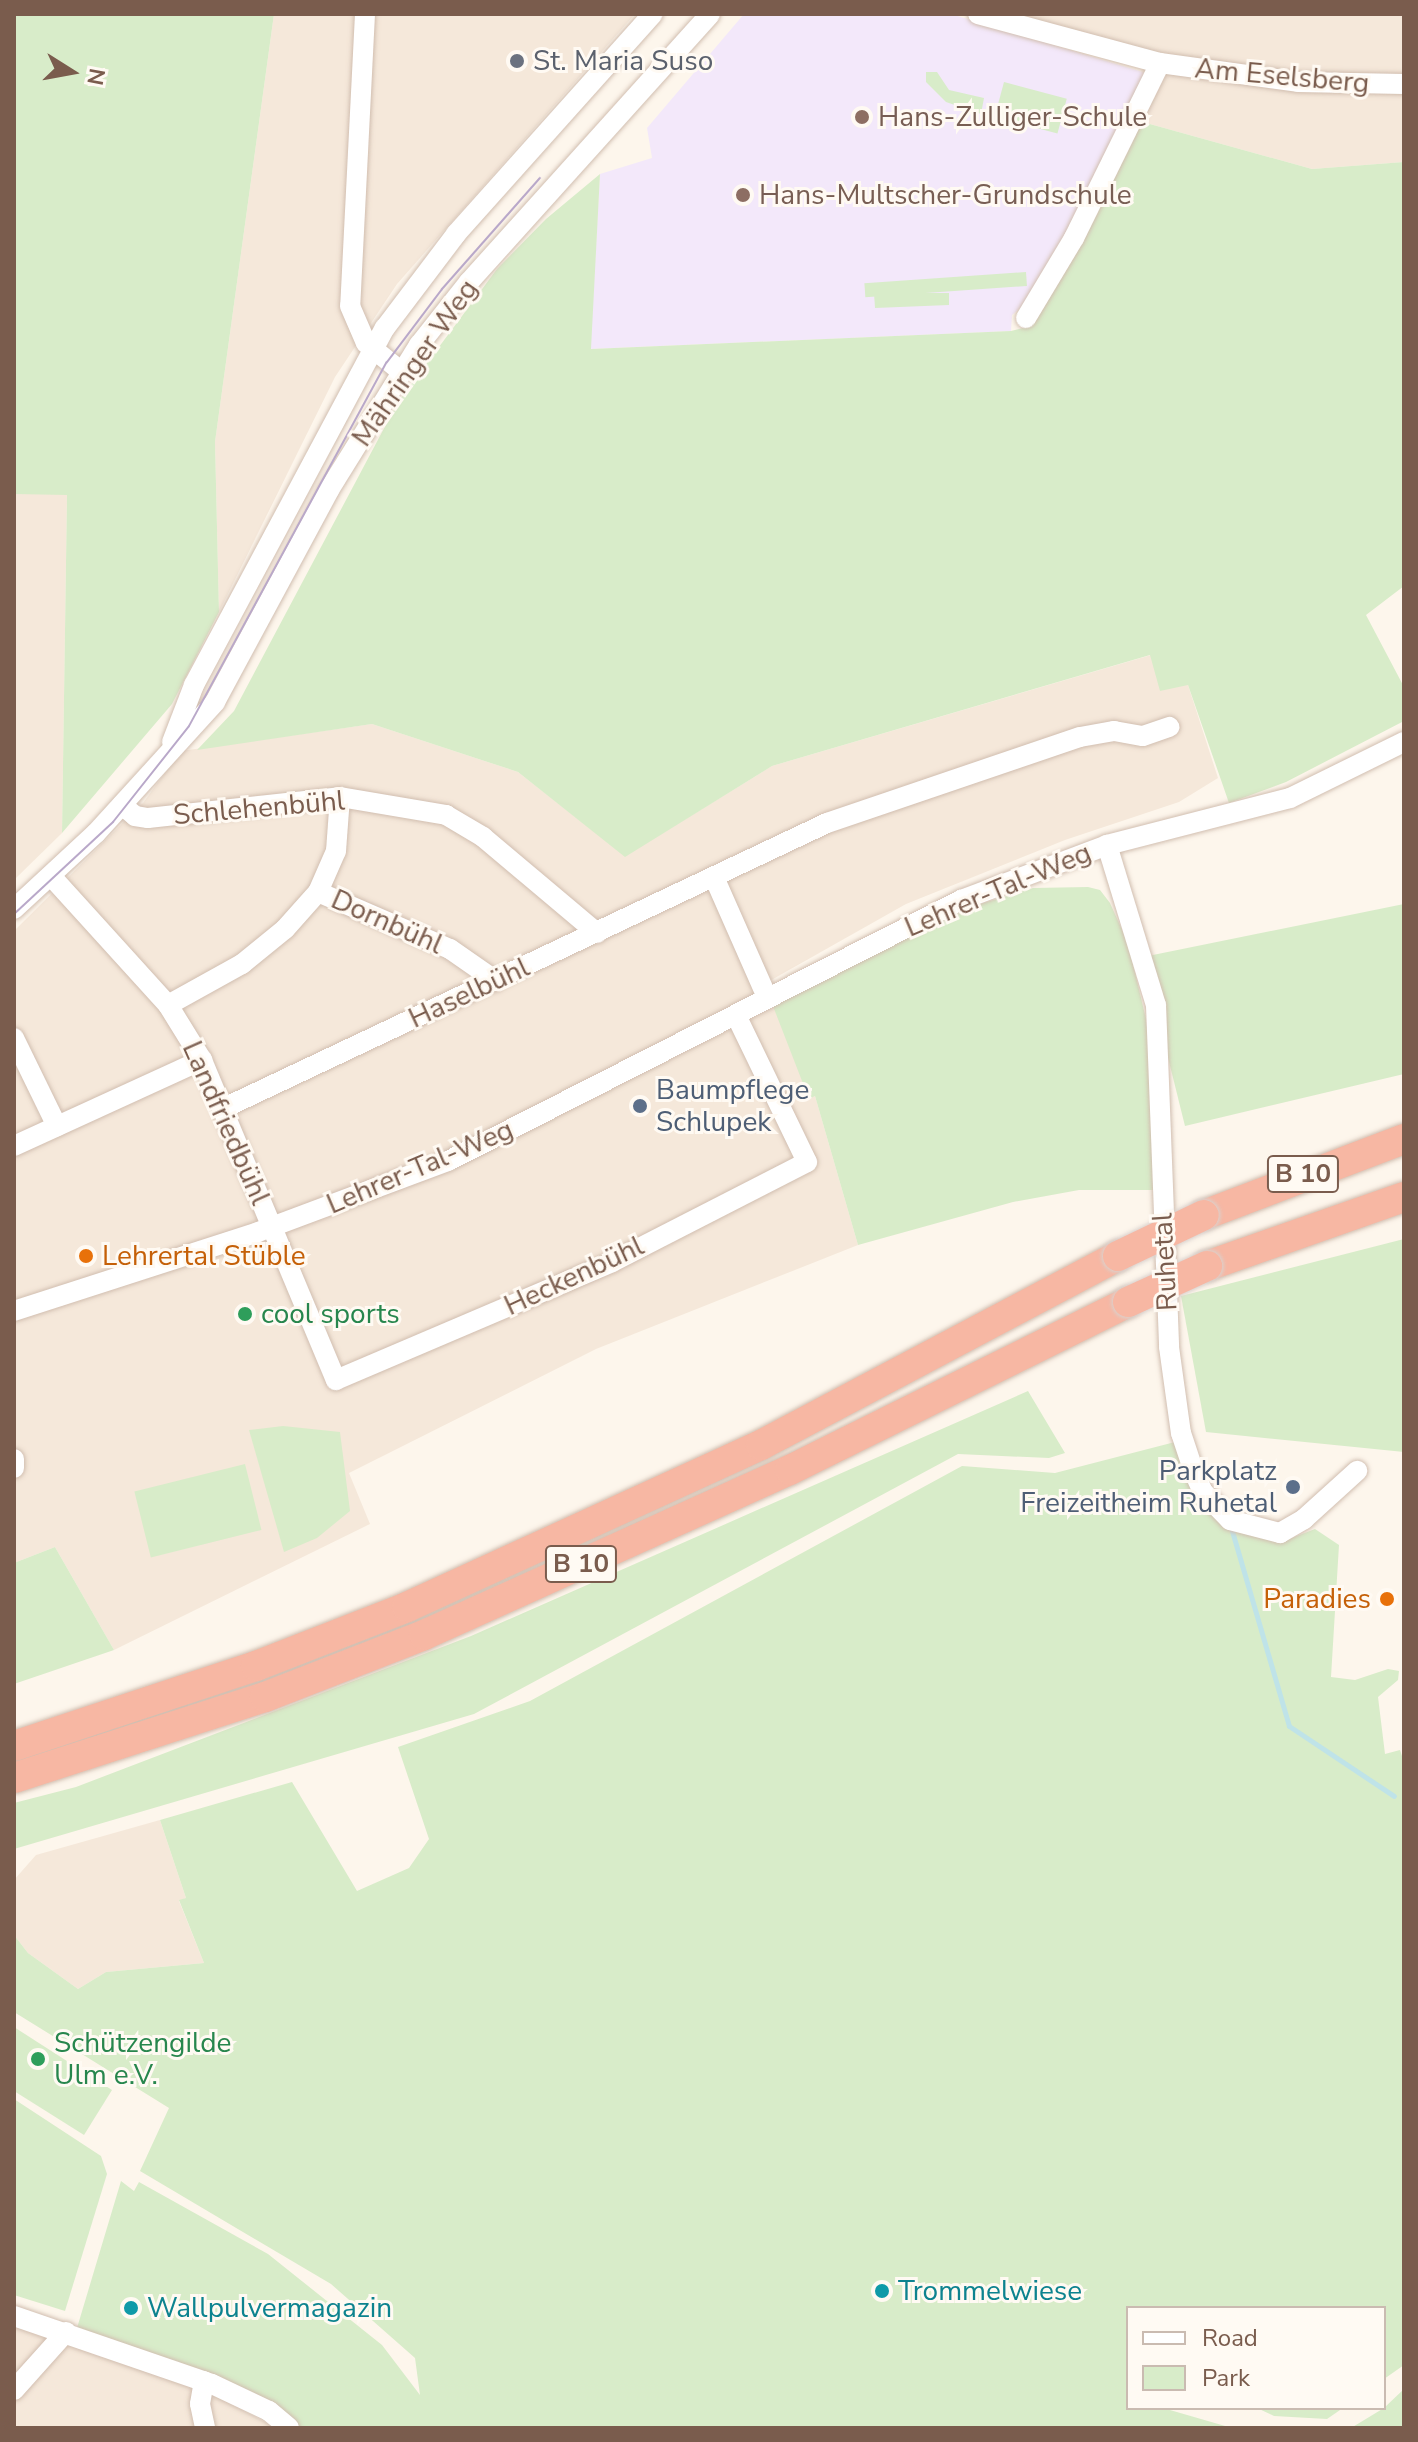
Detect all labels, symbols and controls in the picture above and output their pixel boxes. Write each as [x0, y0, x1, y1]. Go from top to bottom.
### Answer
north arrow [32, 32, 112, 112]
place label: St. Maria Suso [533, 44, 713, 78]
marker: St. Maria Suso [508, 52, 526, 70]
street label: Am Eselsberg [1193, 52, 1371, 100]
text: N [79, 66, 112, 88]
place label: Hans-Zulliger-Schule [878, 100, 1147, 134]
marker: Hans-Zulliger-Schule [853, 108, 871, 126]
place label: Hans-Multscher-Grundschule [759, 178, 1132, 212]
marker: Hans-Multscher-Grundschule [734, 186, 752, 204]
street label: Mähringer Weg [345, 273, 485, 453]
street label: Schlehenbühl [172, 784, 346, 832]
street label: Lehrer-Tal-Weg [900, 836, 1096, 944]
street label: Dornbühl [326, 883, 448, 961]
street label: Haselbühl [403, 951, 535, 1035]
street label: Landfriedbühl [175, 1036, 277, 1210]
place label: Baumpflege Schlupek [656, 1073, 809, 1139]
marker: Baumpflege Schlupek [631, 1097, 649, 1115]
street label: Lehrer-Tal-Weg [322, 1113, 518, 1221]
road number: B 10 [1265, 1152, 1341, 1196]
street label: Ruhetal [1146, 1212, 1184, 1312]
street label: Heckenbühl [499, 1229, 649, 1323]
place label: Lehrertal Stüble [102, 1239, 306, 1273]
marker: Lehrertal Stüble [77, 1247, 95, 1265]
place label: cool sports [261, 1297, 400, 1331]
marker: cool sports [236, 1305, 254, 1323]
place label: Parkplatz Freizeitheim Ruhetal [1020, 1454, 1277, 1520]
marker: Parkplatz Freizeitheim Ruhetal [1284, 1478, 1302, 1496]
road number: B 10 [543, 1542, 619, 1586]
place label: Paradies [1263, 1582, 1371, 1616]
marker: Paradies [1378, 1590, 1396, 1608]
place label: Schützengilde Ulm e.V. [54, 2026, 231, 2092]
marker: Schützengilde Ulm e.V. [29, 2050, 47, 2068]
place label: Trommelwiese [898, 2274, 1082, 2308]
marker: Trommelwiese [873, 2282, 891, 2300]
place label: Wallpulvermagazin [147, 2291, 392, 2325]
marker: Wallpulvermagazin [122, 2299, 140, 2317]
legend [1126, 2306, 1386, 2410]
text: Road [1202, 2322, 1258, 2354]
text: Park [1202, 2362, 1250, 2394]

